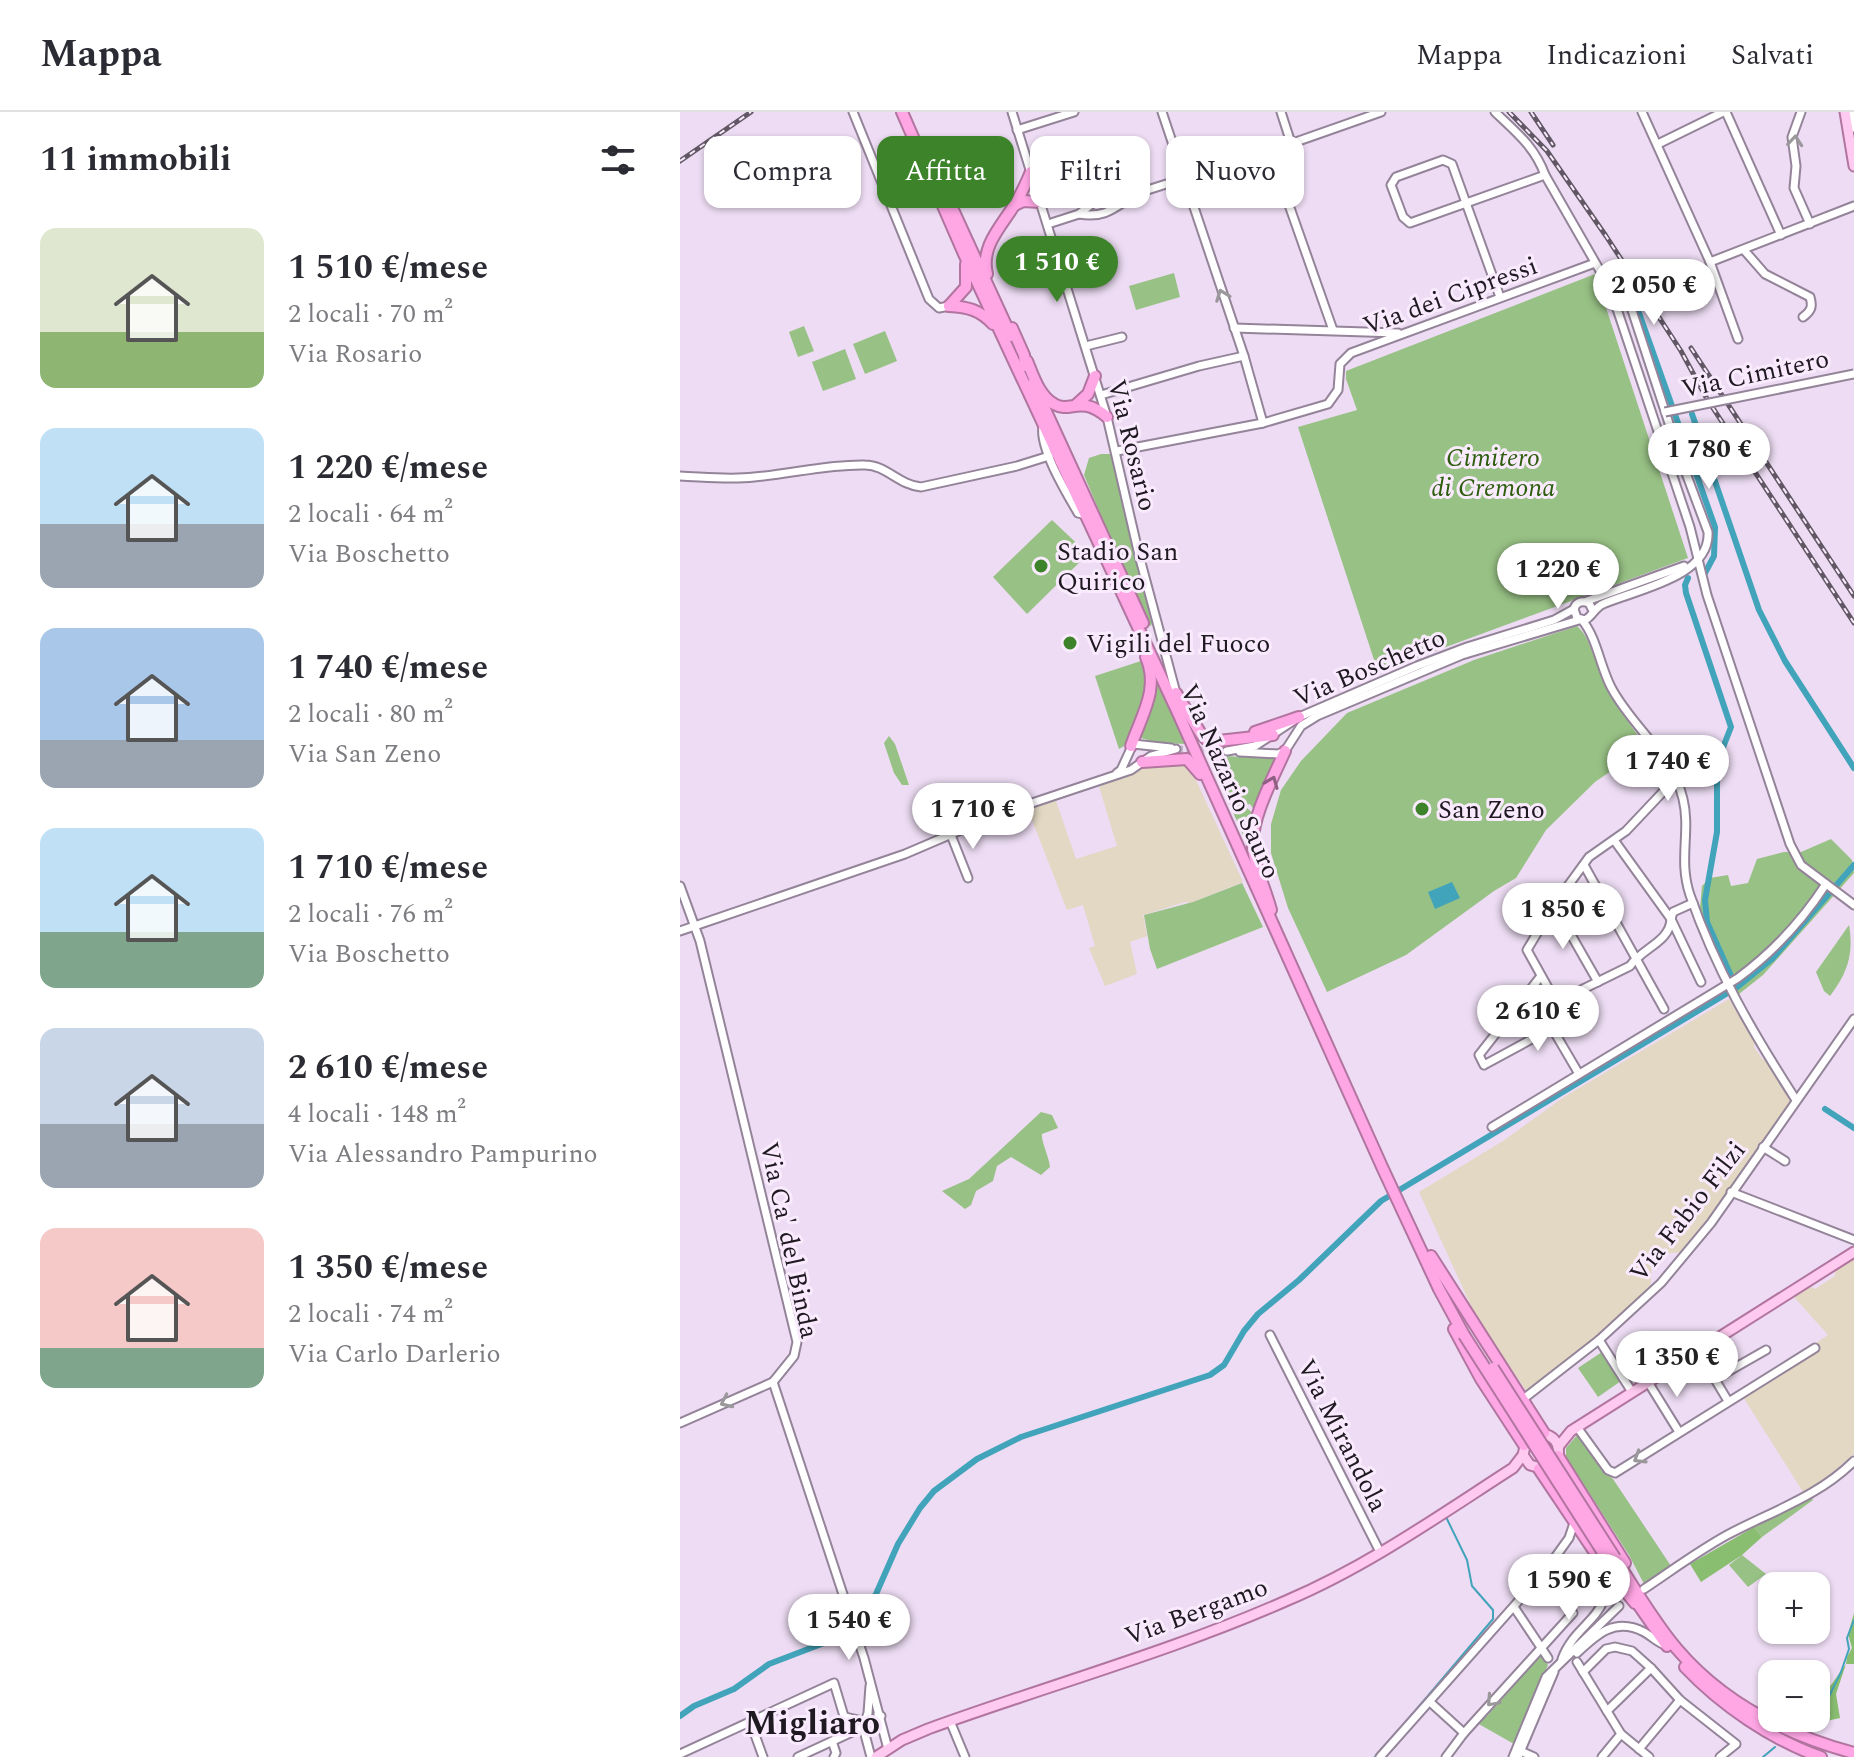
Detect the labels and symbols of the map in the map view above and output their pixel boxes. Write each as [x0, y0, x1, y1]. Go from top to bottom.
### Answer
one-way arrow [1786, 134, 1803, 147]
pin: 1 510 € [983, 236, 1131, 304]
street label: Via dei Cipressi [1357, 246, 1543, 346]
pin: 2 050 € [1580, 259, 1728, 327]
one-way arrow [1215, 289, 1232, 303]
street label: Via Cimitero [1678, 339, 1833, 409]
street label: Via Rosario [1096, 375, 1168, 515]
pin: 1 780 € [1635, 423, 1783, 491]
park label: Cimitero di Cremona [1431, 438, 1555, 508]
place label: Stadio San Quirico [1057, 532, 1178, 602]
pin: 1 220 € [1484, 543, 1632, 611]
marker: Stadio San Quirico [1032, 557, 1050, 575]
street label: Via Boschetto [1287, 618, 1452, 718]
place label: Vigili del Fuoco [1086, 624, 1270, 664]
marker: Vigili del Fuoco [1061, 634, 1079, 652]
street label: Via Nazario Sauro [1169, 677, 1291, 885]
pin: 1 740 € [1594, 735, 1742, 803]
one-way arrow [1262, 776, 1278, 790]
pin: 1 710 € [899, 783, 1047, 851]
place label: San Zeno [1438, 790, 1545, 830]
marker: San Zeno [1413, 800, 1431, 818]
pin: 1 850 € [1489, 883, 1637, 951]
pin: 2 610 € [1464, 985, 1612, 1053]
street label: Via Fabio Filzi [1620, 1132, 1756, 1291]
street label: Via Ca' del Binda [749, 1138, 829, 1342]
pin: 1 350 € [1603, 1331, 1751, 1399]
street label: Via Mirandola [1286, 1352, 1398, 1519]
one-way arrow [720, 1392, 735, 1408]
one-way arrow [1633, 1448, 1647, 1463]
pin: 1 590 € [1495, 1554, 1643, 1622]
street label: Via Bergamo [1119, 1568, 1274, 1656]
pin: 1 540 € [775, 1594, 923, 1662]
one-way arrow [1487, 1692, 1502, 1707]
district label: Migliaro [744, 1698, 880, 1750]

